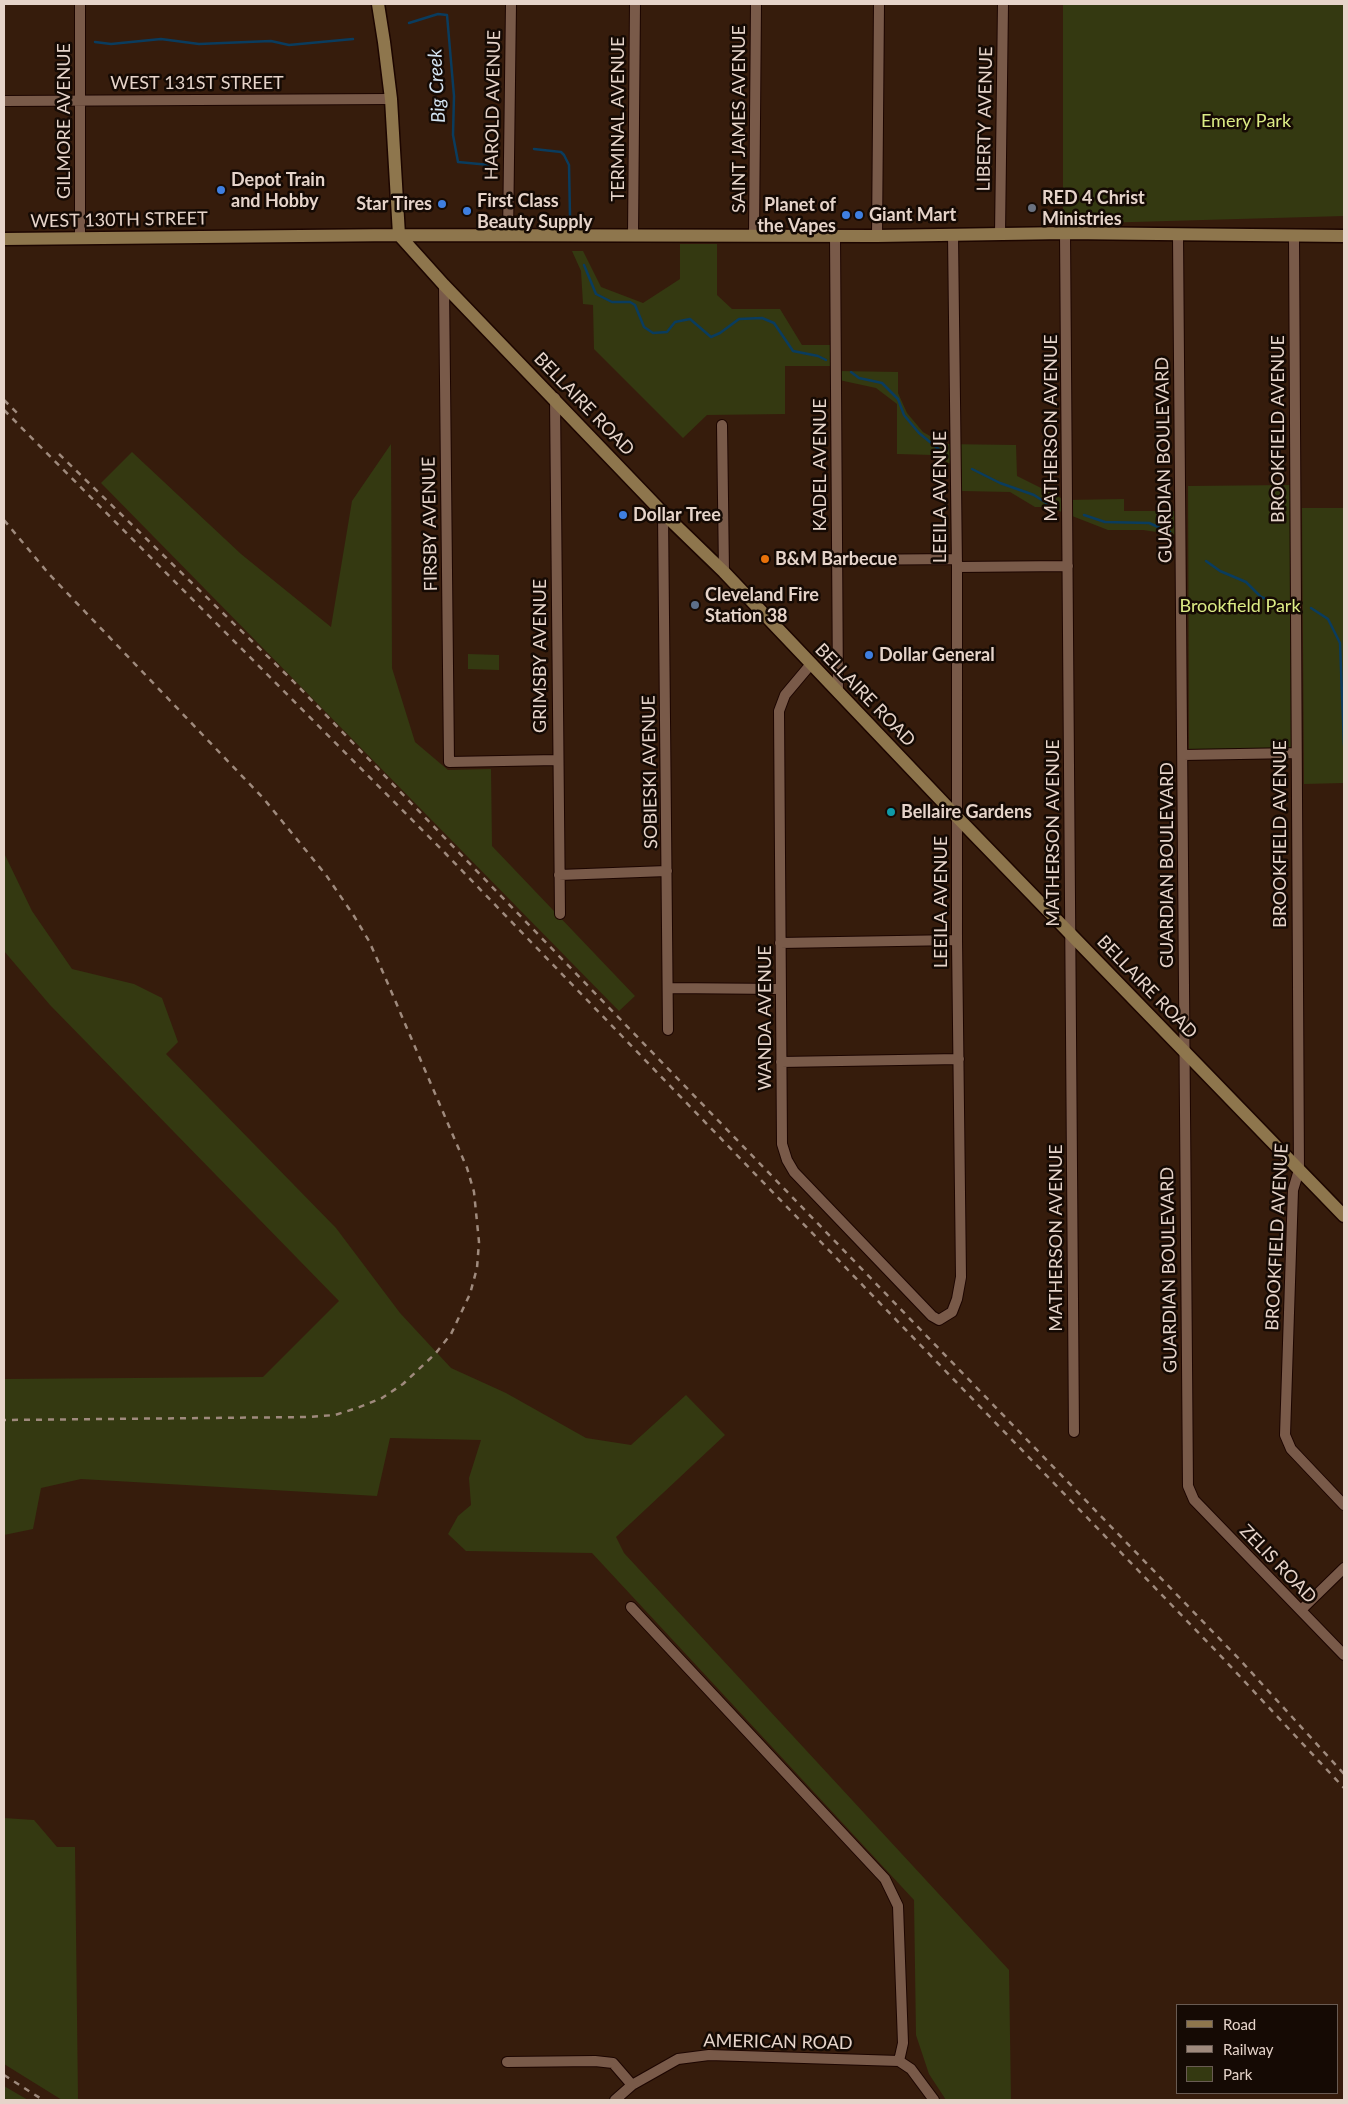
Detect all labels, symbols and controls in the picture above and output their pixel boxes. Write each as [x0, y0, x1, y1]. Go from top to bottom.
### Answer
street label: SAINT JAMES AVENUE [728, 25, 750, 213]
street label: HAROLD AVENUE [481, 30, 505, 180]
street label: TERMINAL AVENUE [607, 36, 629, 202]
street label: GILMORE AVENUE [53, 43, 75, 199]
street label: LIBERTY AVENUE [973, 46, 997, 192]
water label: Big Creek [424, 48, 450, 124]
street label: WEST 131ST STREET [110, 72, 284, 94]
park label: Emery Park [1201, 110, 1291, 132]
place label: Depot Train and Hobby [231, 169, 325, 212]
marker: Depot Train and Hobby [215, 184, 227, 196]
place label: RED 4 Christ Ministries [1042, 187, 1145, 230]
place label: First Class Beauty Supply [477, 190, 592, 232]
place label: Star Tires [356, 193, 432, 215]
place label: Planet of the Vapes [757, 194, 836, 236]
marker: Star Tires [436, 198, 448, 210]
marker: RED 4 Christ Ministries [1026, 202, 1038, 214]
place label: Giant Mart [869, 204, 956, 226]
marker: First Class Beauty Supply [461, 205, 473, 217]
street label: WEST 130TH STREET [30, 208, 208, 232]
marker: Planet of the Vapes [840, 209, 852, 221]
marker: Giant Mart [853, 209, 865, 221]
street label: MATHERSON AVENUE [1040, 334, 1062, 522]
street label: BROOKFIELD AVENUE [1267, 335, 1289, 523]
street label: BELLAIRE ROAD [529, 348, 639, 460]
street label: GUARDIAN BOULEVARD [1151, 357, 1177, 563]
street label: KADEL AVENUE [809, 398, 831, 532]
street label: LEEILA AVENUE [929, 431, 951, 563]
street label: FIRSBY AVENUE [418, 457, 442, 591]
place label: Dollar Tree [633, 504, 721, 526]
marker: Dollar Tree [617, 509, 629, 521]
place label: B&M Barbecue [775, 548, 897, 570]
marker: B&M Barbecue [759, 553, 771, 565]
street label: GRIMSBY AVENUE [529, 579, 551, 733]
place label: Cleveland Fire Station 38 [705, 584, 819, 626]
park label: Brookfield Park [1179, 595, 1301, 617]
marker: Cleveland Fire Station 38 [689, 599, 701, 611]
street label: BELLAIRE ROAD [810, 639, 920, 751]
place label: Dollar General [879, 644, 995, 666]
marker: Dollar General [863, 649, 875, 661]
street label: SOBIESKI AVENUE [638, 695, 662, 849]
street label: MATHERSON AVENUE [1042, 739, 1064, 927]
street label: BROOKFIELD AVENUE [1269, 740, 1291, 928]
street label: GUARDIAN BOULEVARD [1156, 762, 1178, 968]
place label: Bellaire Gardens [901, 801, 1032, 823]
marker: Bellaire Gardens [885, 806, 897, 818]
street label: LEEILA AVENUE [930, 836, 952, 968]
street label: BELLAIRE ROAD [1092, 931, 1202, 1043]
street label: WANDA AVENUE [754, 945, 776, 1091]
street label: BROOKFIELD AVENUE [1261, 1143, 1293, 1331]
street label: MATHERSON AVENUE [1045, 1144, 1067, 1332]
street label: GUARDIAN BOULEVARD [1156, 1167, 1182, 1373]
street label: ZELIS ROAD [1235, 1520, 1321, 1608]
legend [1176, 2004, 1338, 2094]
text: Road [1223, 2015, 1256, 2033]
street label: AMERICAN ROAD [703, 2030, 853, 2054]
text: Railway [1223, 2040, 1274, 2058]
text: Park [1223, 2065, 1252, 2083]

